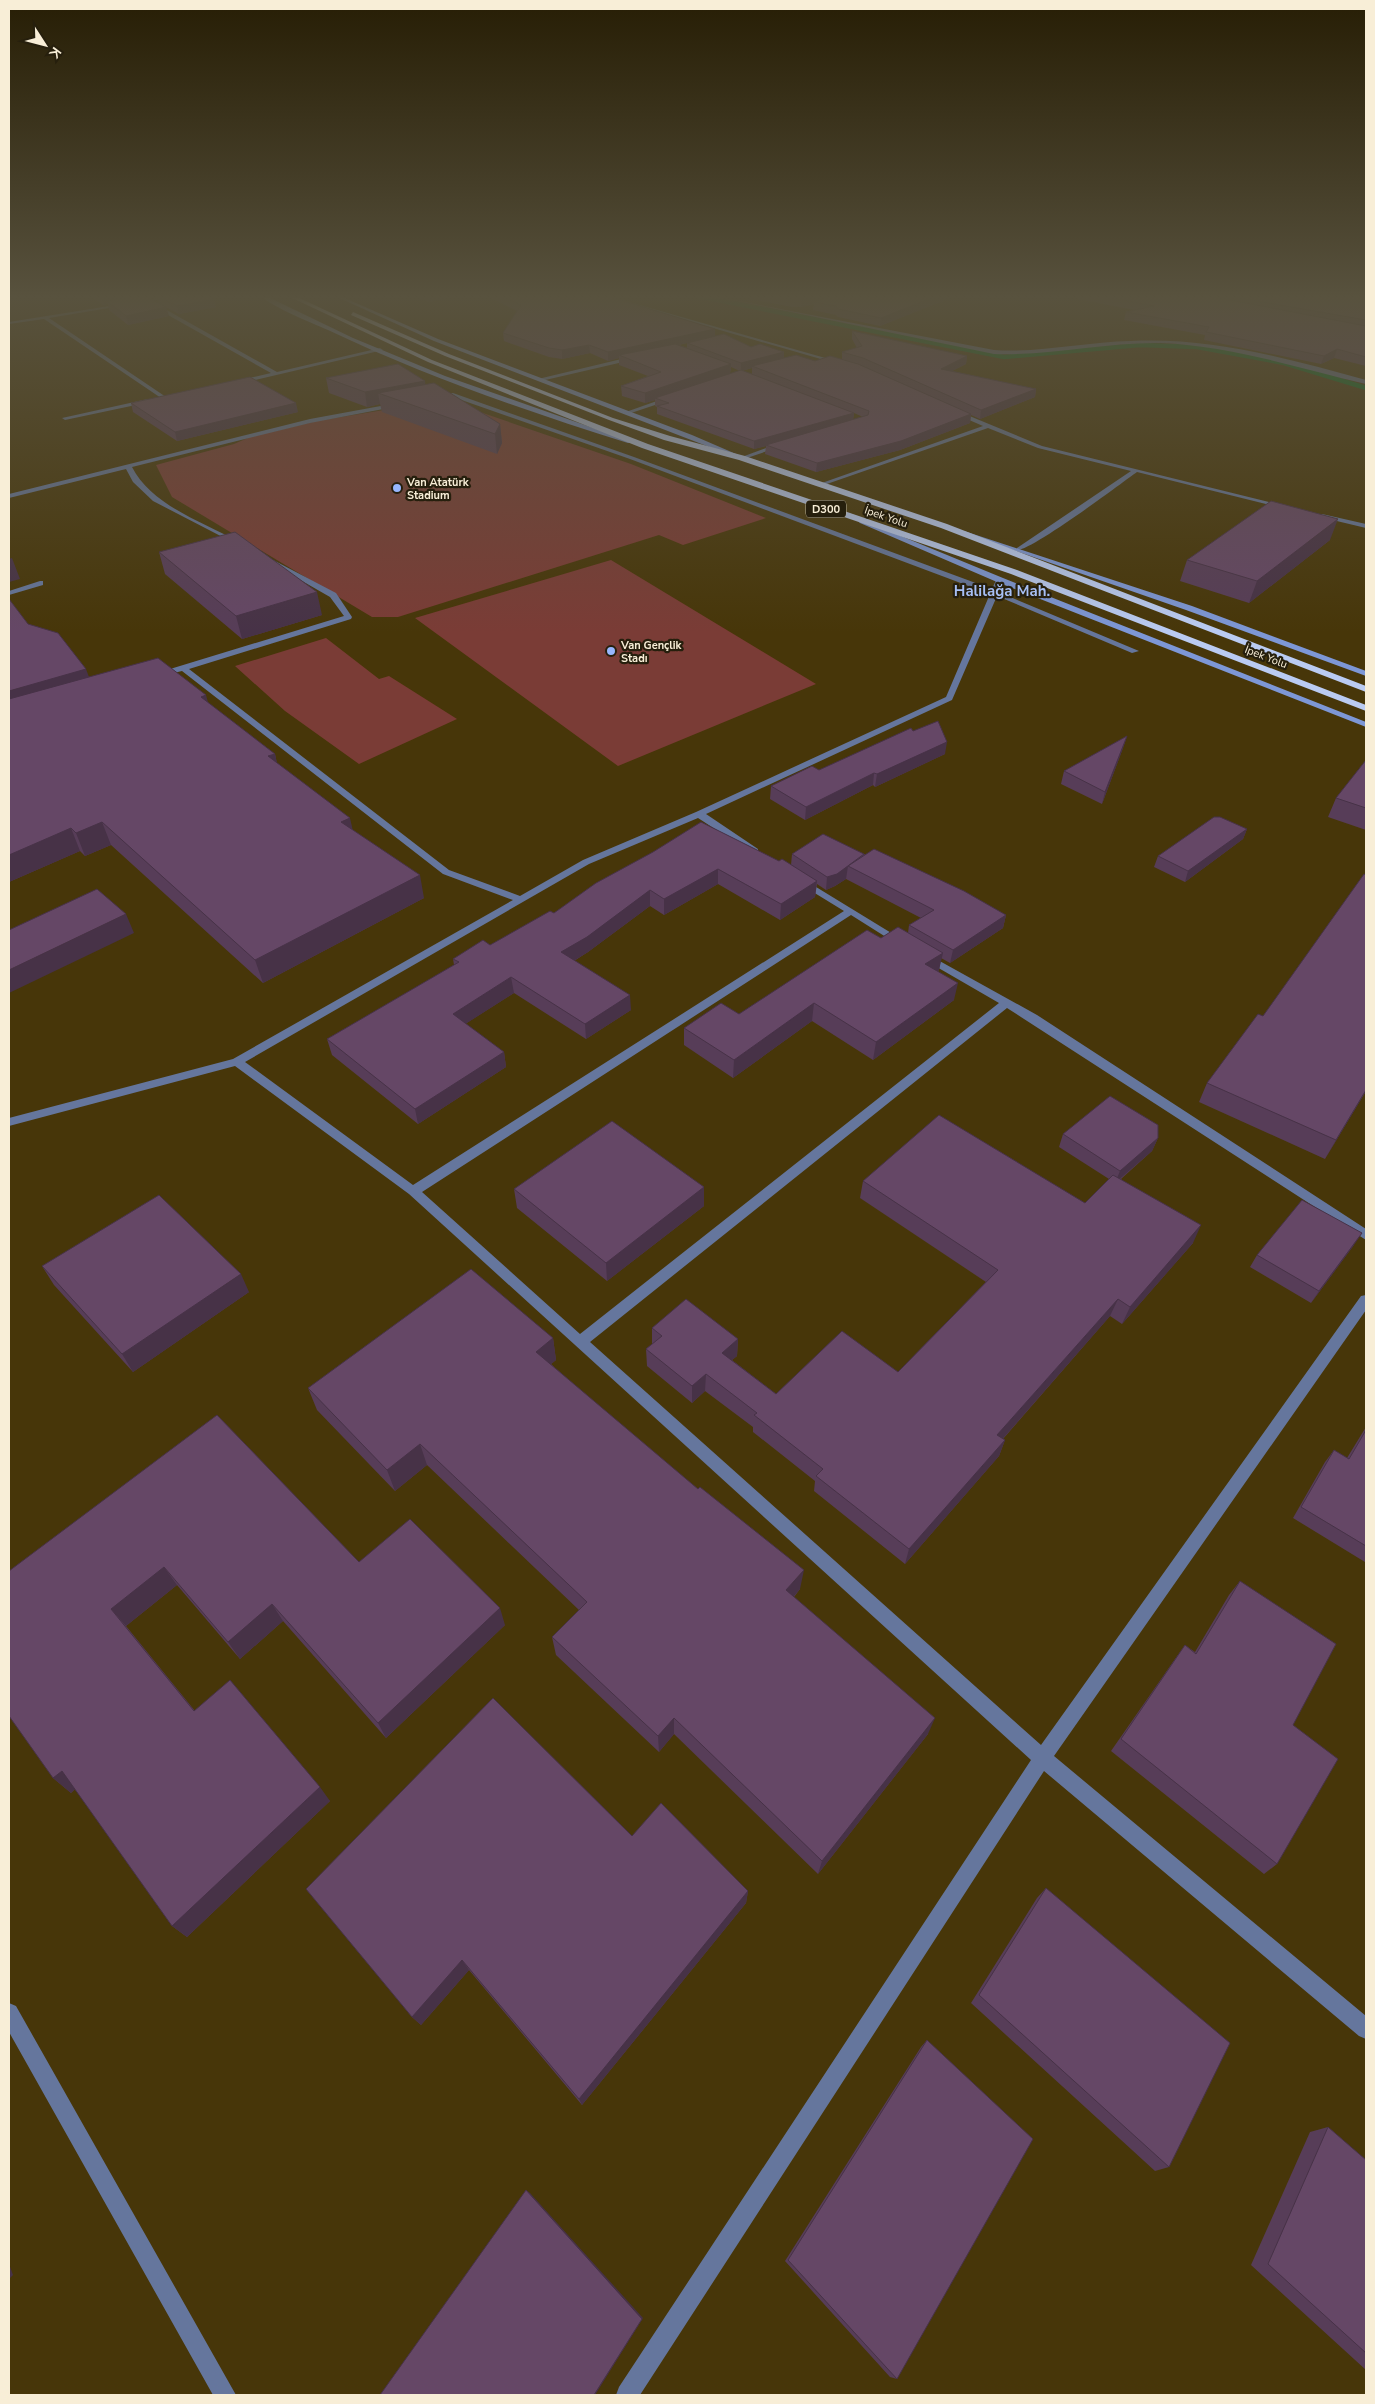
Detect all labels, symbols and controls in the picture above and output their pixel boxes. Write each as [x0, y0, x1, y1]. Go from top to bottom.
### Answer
north arrow [20, 20, 70, 70]
text: K [44, 43, 66, 62]
place label: Van Atatürk Stadium [406, 475, 470, 503]
marker: Van Atatürk Stadium [391, 482, 403, 494]
road number: D300 [806, 500, 846, 518]
street label: İpek Yolu [862, 503, 910, 531]
district label: Halilağa Mah. [954, 581, 1050, 601]
place label: Van Gençlik Stadı [620, 638, 683, 666]
street label: İpek Yolu [1242, 642, 1290, 672]
marker: Van Gençlik Stadı [605, 645, 617, 657]

